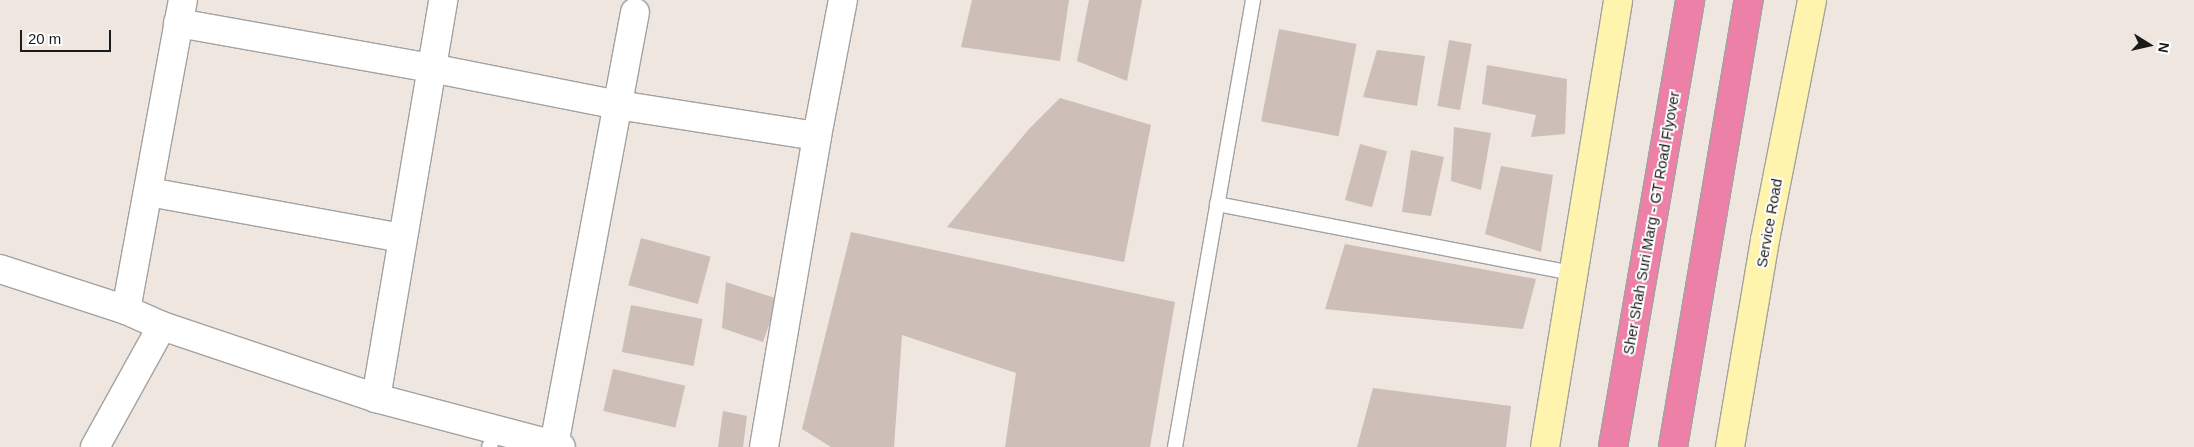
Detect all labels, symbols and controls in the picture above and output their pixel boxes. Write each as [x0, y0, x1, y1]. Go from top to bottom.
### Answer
scale bar [22, 20, 114, 52]
north arrow [2124, 20, 2174, 70]
text: 20 m [28, 30, 61, 47]
text: N [2155, 41, 2173, 54]
street label: Sher Shah Suri Marg - GT Road Flyover [1619, 90, 1683, 356]
street label: Service Road [1752, 177, 1786, 269]

